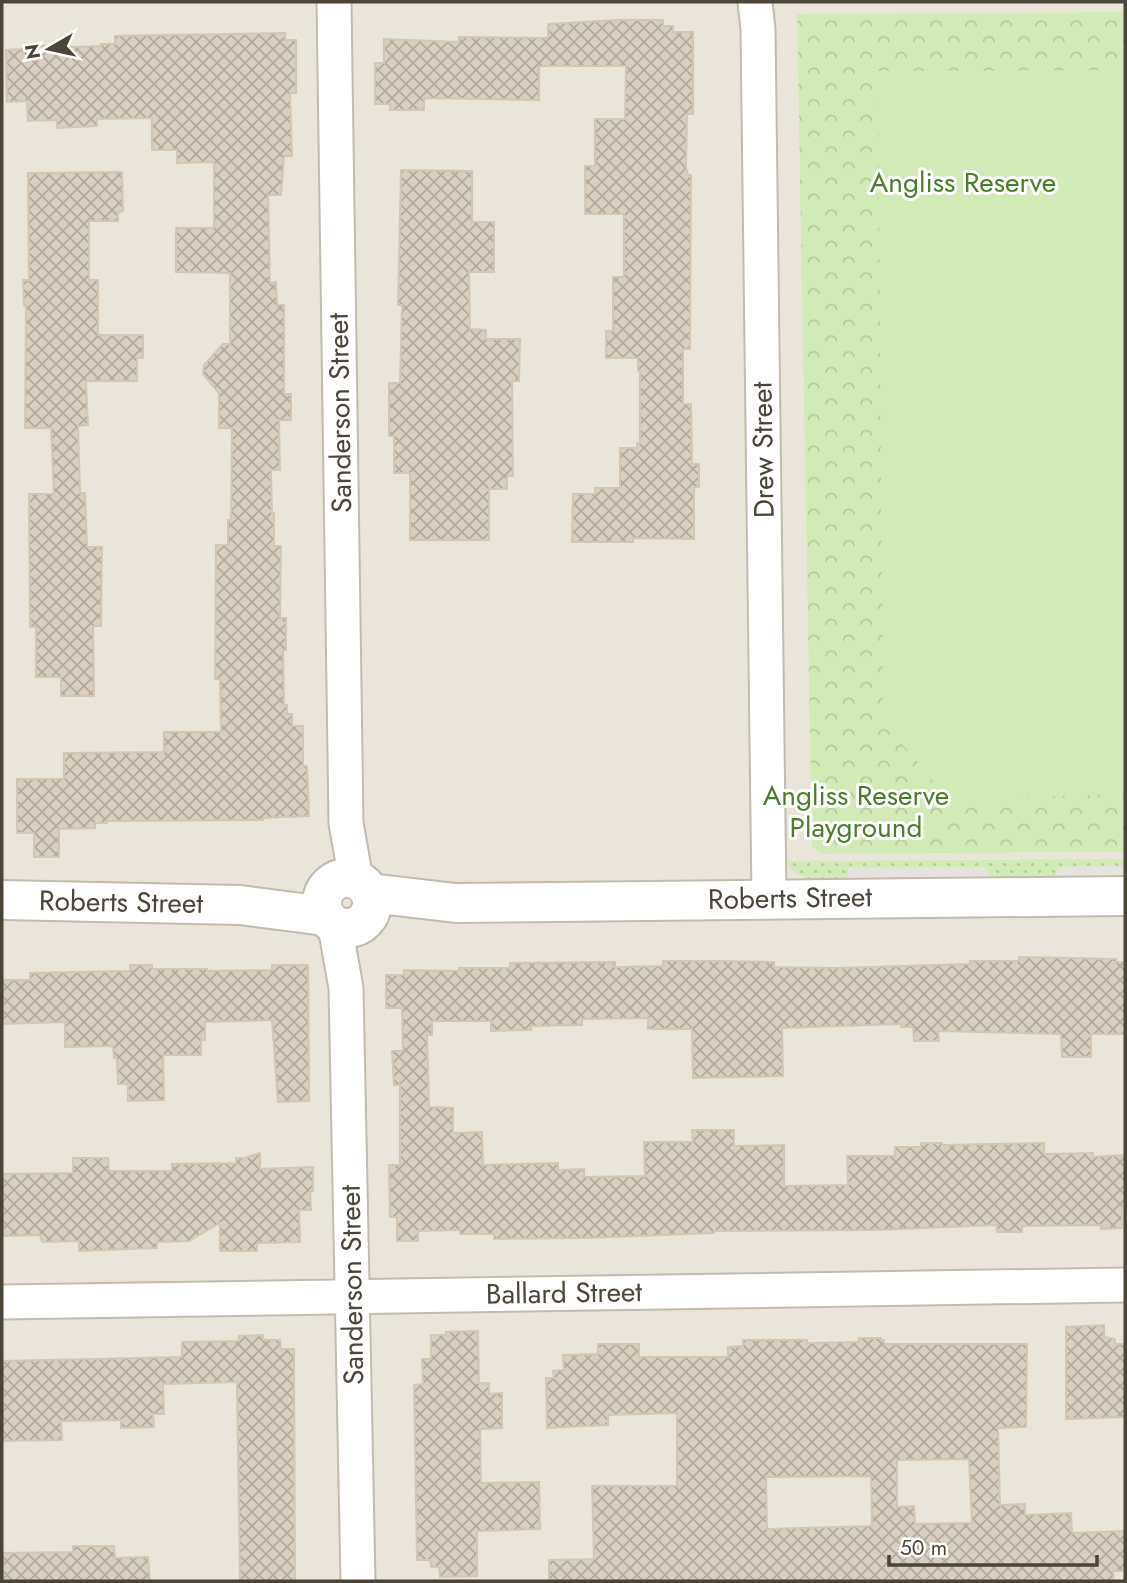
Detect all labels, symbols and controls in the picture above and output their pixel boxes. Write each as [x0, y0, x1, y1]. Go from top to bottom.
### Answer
north arrow [14, 14, 84, 84]
text: N [18, 42, 47, 61]
park label: Angliss Reserve [870, 162, 1056, 203]
street label: Sanderson Street [318, 312, 362, 513]
street label: Drew Street [741, 381, 785, 519]
park label: Angliss Reserve Playground [763, 775, 949, 848]
street label: Roberts Street [708, 876, 873, 920]
street label: Roberts Street [39, 880, 204, 924]
street label: Sanderson Street [330, 1184, 374, 1385]
street label: Ballard Street [486, 1271, 643, 1315]
scale bar [889, 1524, 1097, 1568]
text: 50 m [900, 1533, 947, 1563]

